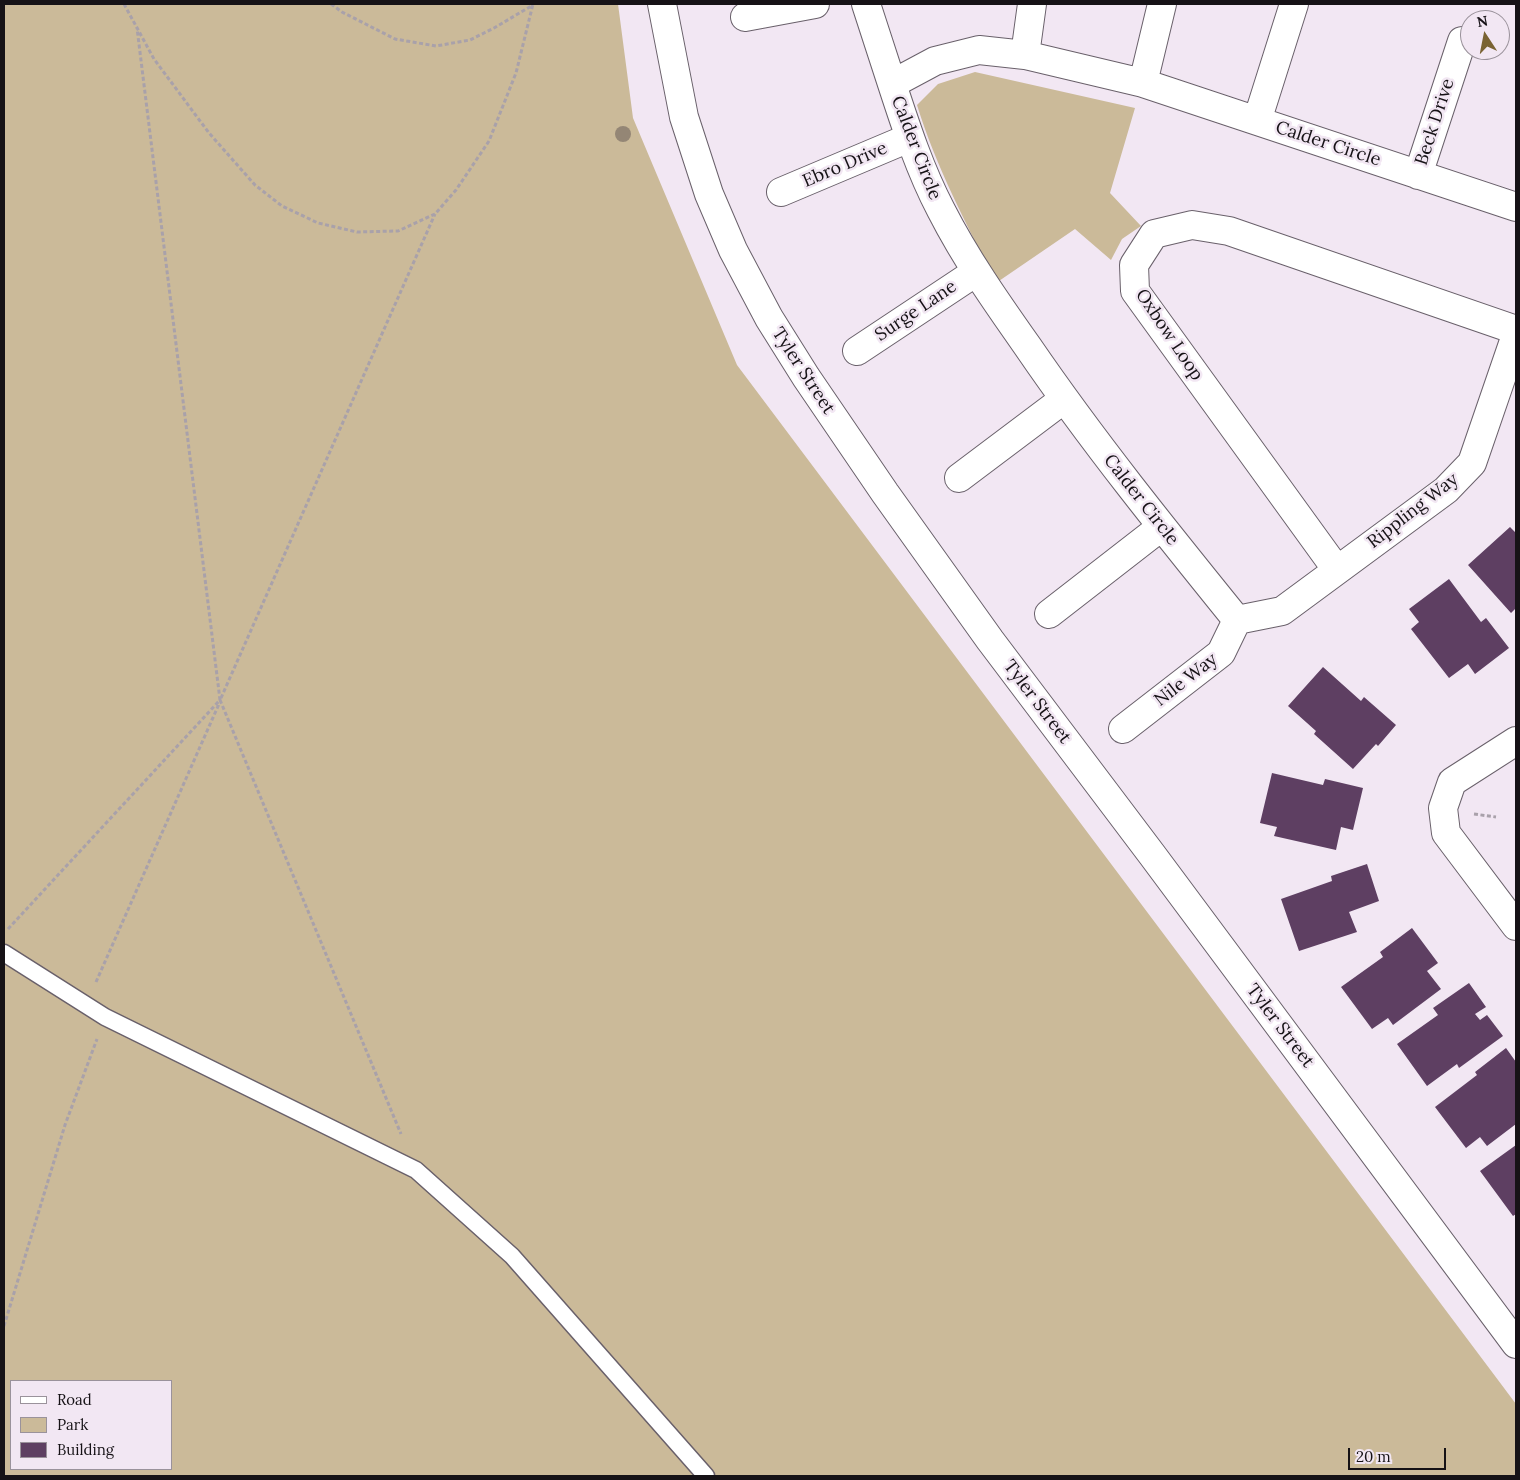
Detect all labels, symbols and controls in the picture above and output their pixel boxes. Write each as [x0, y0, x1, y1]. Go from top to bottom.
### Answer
north arrow [1460, 10, 1510, 60]
text: N [1475, 11, 1489, 31]
street label: Beck Drive [1411, 76, 1459, 168]
street label: Calder Circle [886, 93, 946, 203]
street label: Calder Circle [1273, 117, 1383, 171]
street label: Ebro Drive [800, 138, 890, 192]
street label: Surge Lane [871, 276, 961, 346]
street label: Oxbow Loop [1130, 285, 1208, 385]
street label: Tyler Street [767, 324, 839, 418]
street label: Calder Circle [1099, 450, 1183, 550]
street label: Rippling Way [1363, 469, 1463, 553]
street label: Nile Way [1150, 649, 1222, 711]
street label: Tyler Street [999, 656, 1075, 748]
street label: Tyler Street [1242, 980, 1318, 1072]
legend [10, 1380, 172, 1470]
text: Road [57, 1390, 92, 1409]
text: Park [57, 1415, 88, 1434]
scale bar [1350, 1438, 1448, 1470]
text: Building [57, 1440, 114, 1459]
text: 20 m [1356, 1447, 1391, 1466]

